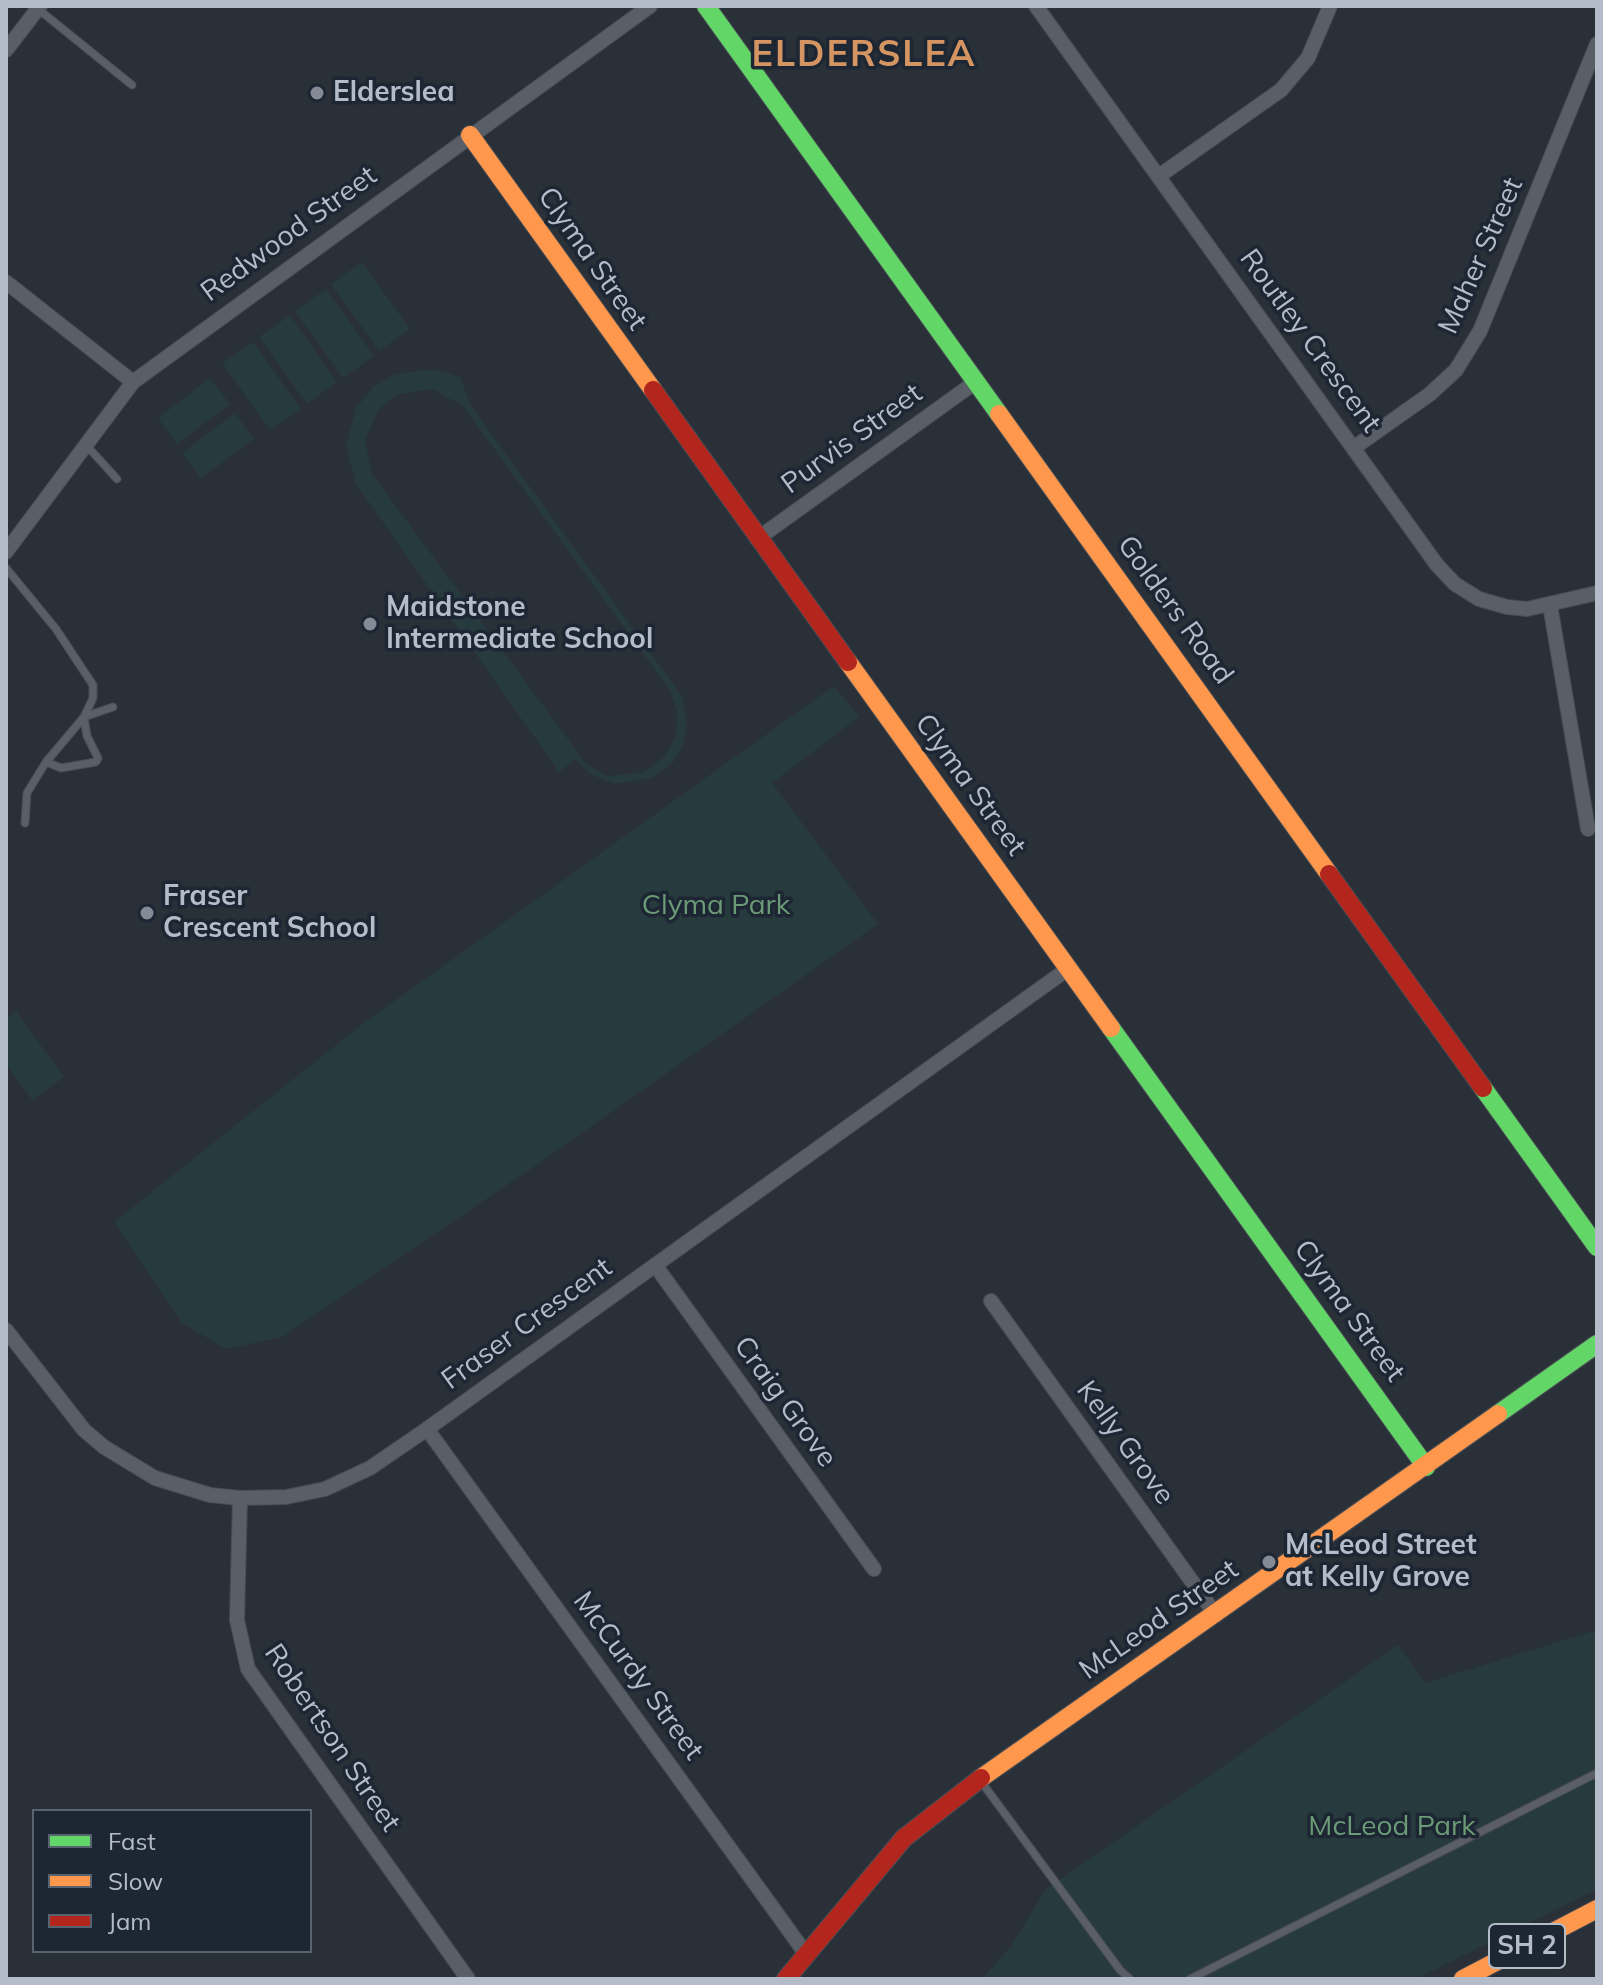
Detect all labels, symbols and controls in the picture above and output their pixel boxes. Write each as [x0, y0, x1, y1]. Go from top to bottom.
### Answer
district label: ELDERSLEA [752, 33, 976, 77]
place label: Elderslea [333, 76, 455, 110]
marker: Elderslea [308, 84, 326, 102]
street label: Redwood Street [195, 159, 383, 309]
street label: Maher Street [1432, 173, 1530, 339]
street label: Clyma Street [530, 181, 654, 337]
street label: Routley Crescent [1232, 243, 1388, 439]
street label: Purvis Street [775, 377, 929, 501]
street label: Golders Road [1110, 529, 1240, 691]
place label: Maidstone Intermediate School [386, 591, 653, 657]
marker: Maidstone Intermediate School [361, 615, 379, 633]
street label: Clyma Street [907, 708, 1033, 862]
place label: Fraser Crescent School [163, 880, 376, 946]
park label: Clyma Park [642, 889, 790, 923]
marker: Fraser Crescent School [138, 904, 156, 922]
street label: Clyma Street [1286, 1234, 1412, 1388]
street label: Fraser Crescent [435, 1251, 619, 1397]
street label: Craig Grove [726, 1330, 844, 1474]
street label: Kelly Grove [1069, 1375, 1181, 1511]
place label: McLeod Street at Kelly Grove [1285, 1529, 1477, 1595]
street label: McLeod Street [1073, 1553, 1245, 1687]
marker: McLeod Street at Kelly Grove [1260, 1553, 1278, 1571]
street label: McCurdy Street [566, 1586, 710, 1766]
street label: Robertson Street [257, 1638, 407, 1838]
legend [32, 1809, 312, 1953]
park label: McLeod Park [1308, 1810, 1476, 1844]
text: Fast [108, 1826, 156, 1856]
text: Slow [108, 1866, 163, 1896]
text: Jam [108, 1906, 151, 1936]
road number: SH 2 [1489, 1924, 1565, 1968]

